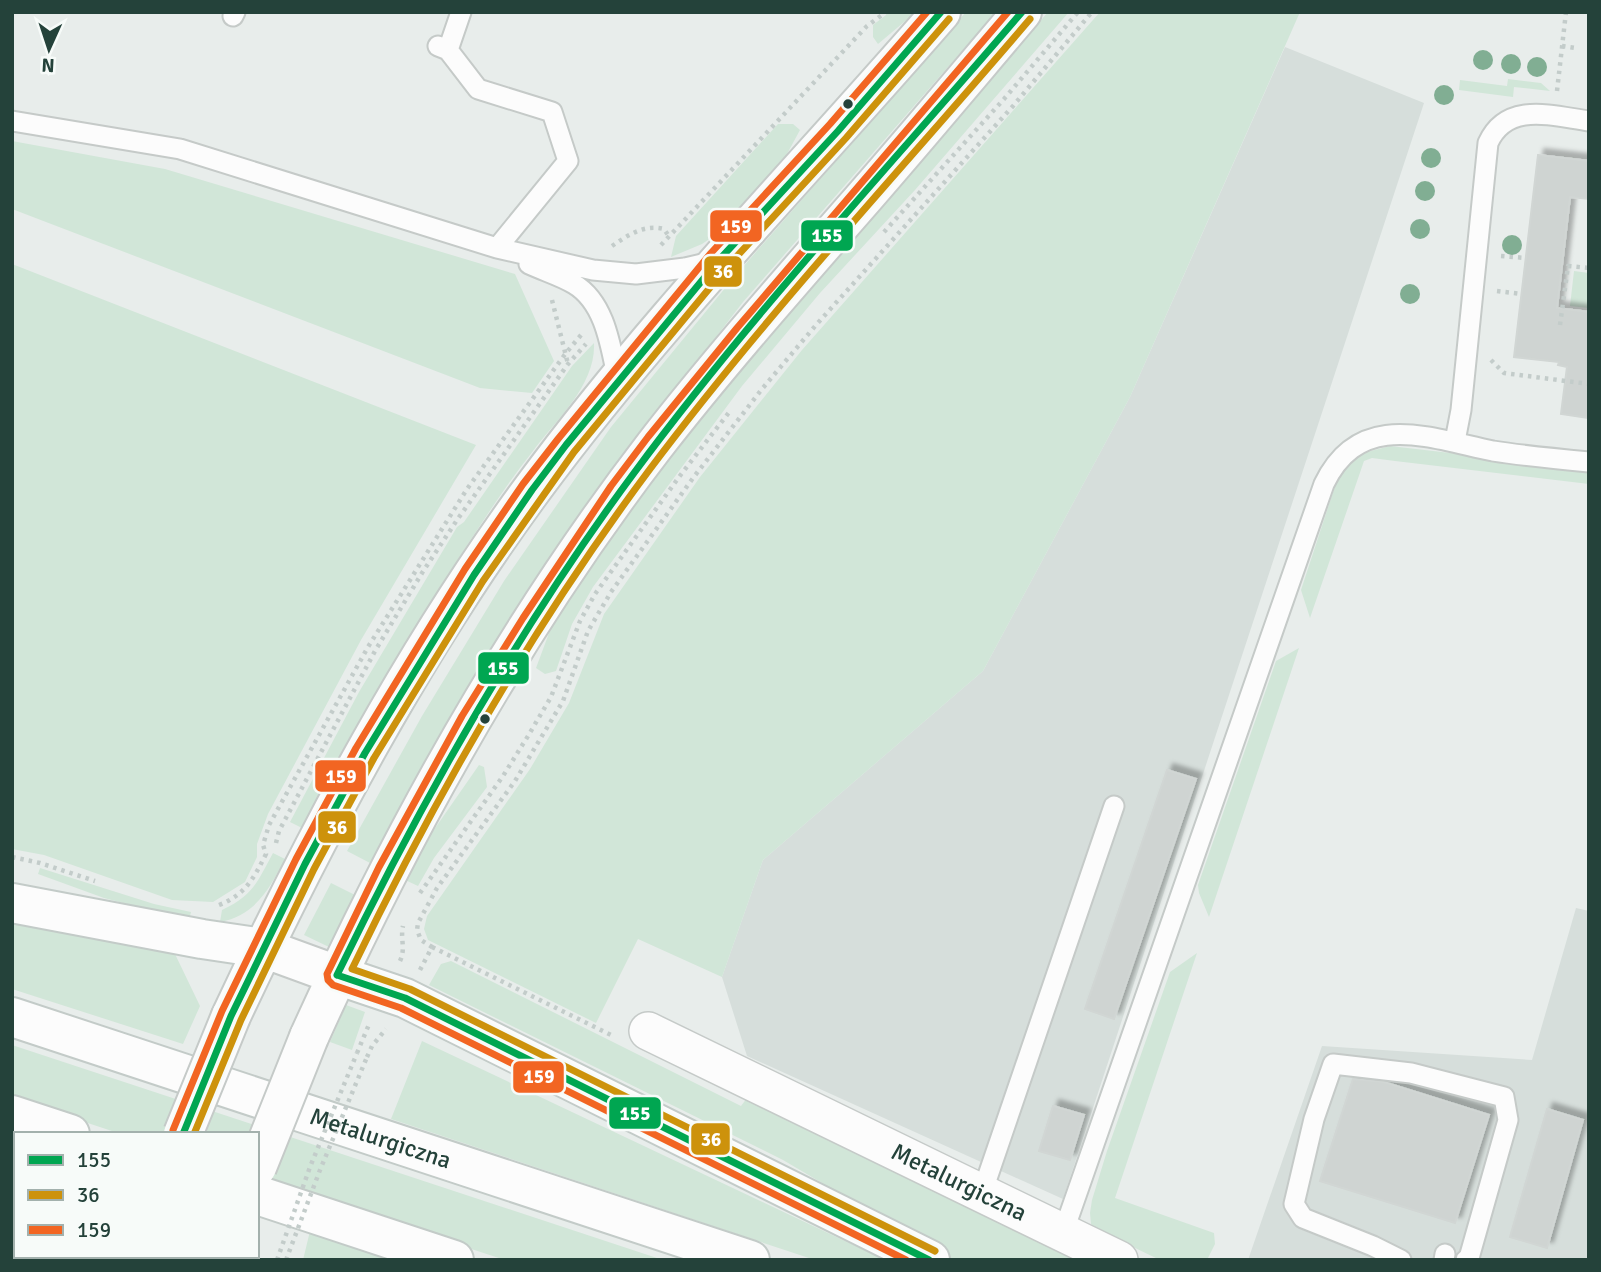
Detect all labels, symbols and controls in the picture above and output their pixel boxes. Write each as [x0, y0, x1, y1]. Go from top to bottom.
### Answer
north arrow [14, 14, 84, 84]
text: N [41, 53, 55, 77]
unlabelled marker [841, 97, 855, 111]
line badge: 159 [709, 209, 763, 243]
text: 159 [721, 215, 751, 239]
line badge: 155 [800, 219, 854, 252]
text: 155 [812, 224, 842, 248]
line badge: 36 [703, 255, 743, 288]
text: 36 [713, 260, 733, 284]
line badge: 155 [477, 651, 530, 685]
text: 155 [488, 657, 518, 681]
unlabelled marker [478, 712, 492, 726]
line badge: 159 [314, 759, 367, 793]
text: 159 [326, 765, 356, 789]
line badge: 36 [317, 810, 357, 844]
text: 36 [327, 816, 347, 840]
line badge: 159 [512, 1060, 565, 1094]
text: 159 [524, 1065, 554, 1089]
line badge: 155 [608, 1096, 662, 1130]
street label: Metalurgiczna [306, 1101, 455, 1176]
text: 155 [620, 1102, 650, 1126]
line badge: 36 [690, 1122, 731, 1156]
text: 36 [701, 1128, 721, 1152]
legend [14, 1132, 259, 1258]
street label: Metalurgiczna [887, 1137, 1032, 1228]
text: 155 [77, 1147, 111, 1173]
text: 36 [77, 1182, 100, 1208]
text: 159 [77, 1217, 111, 1243]

